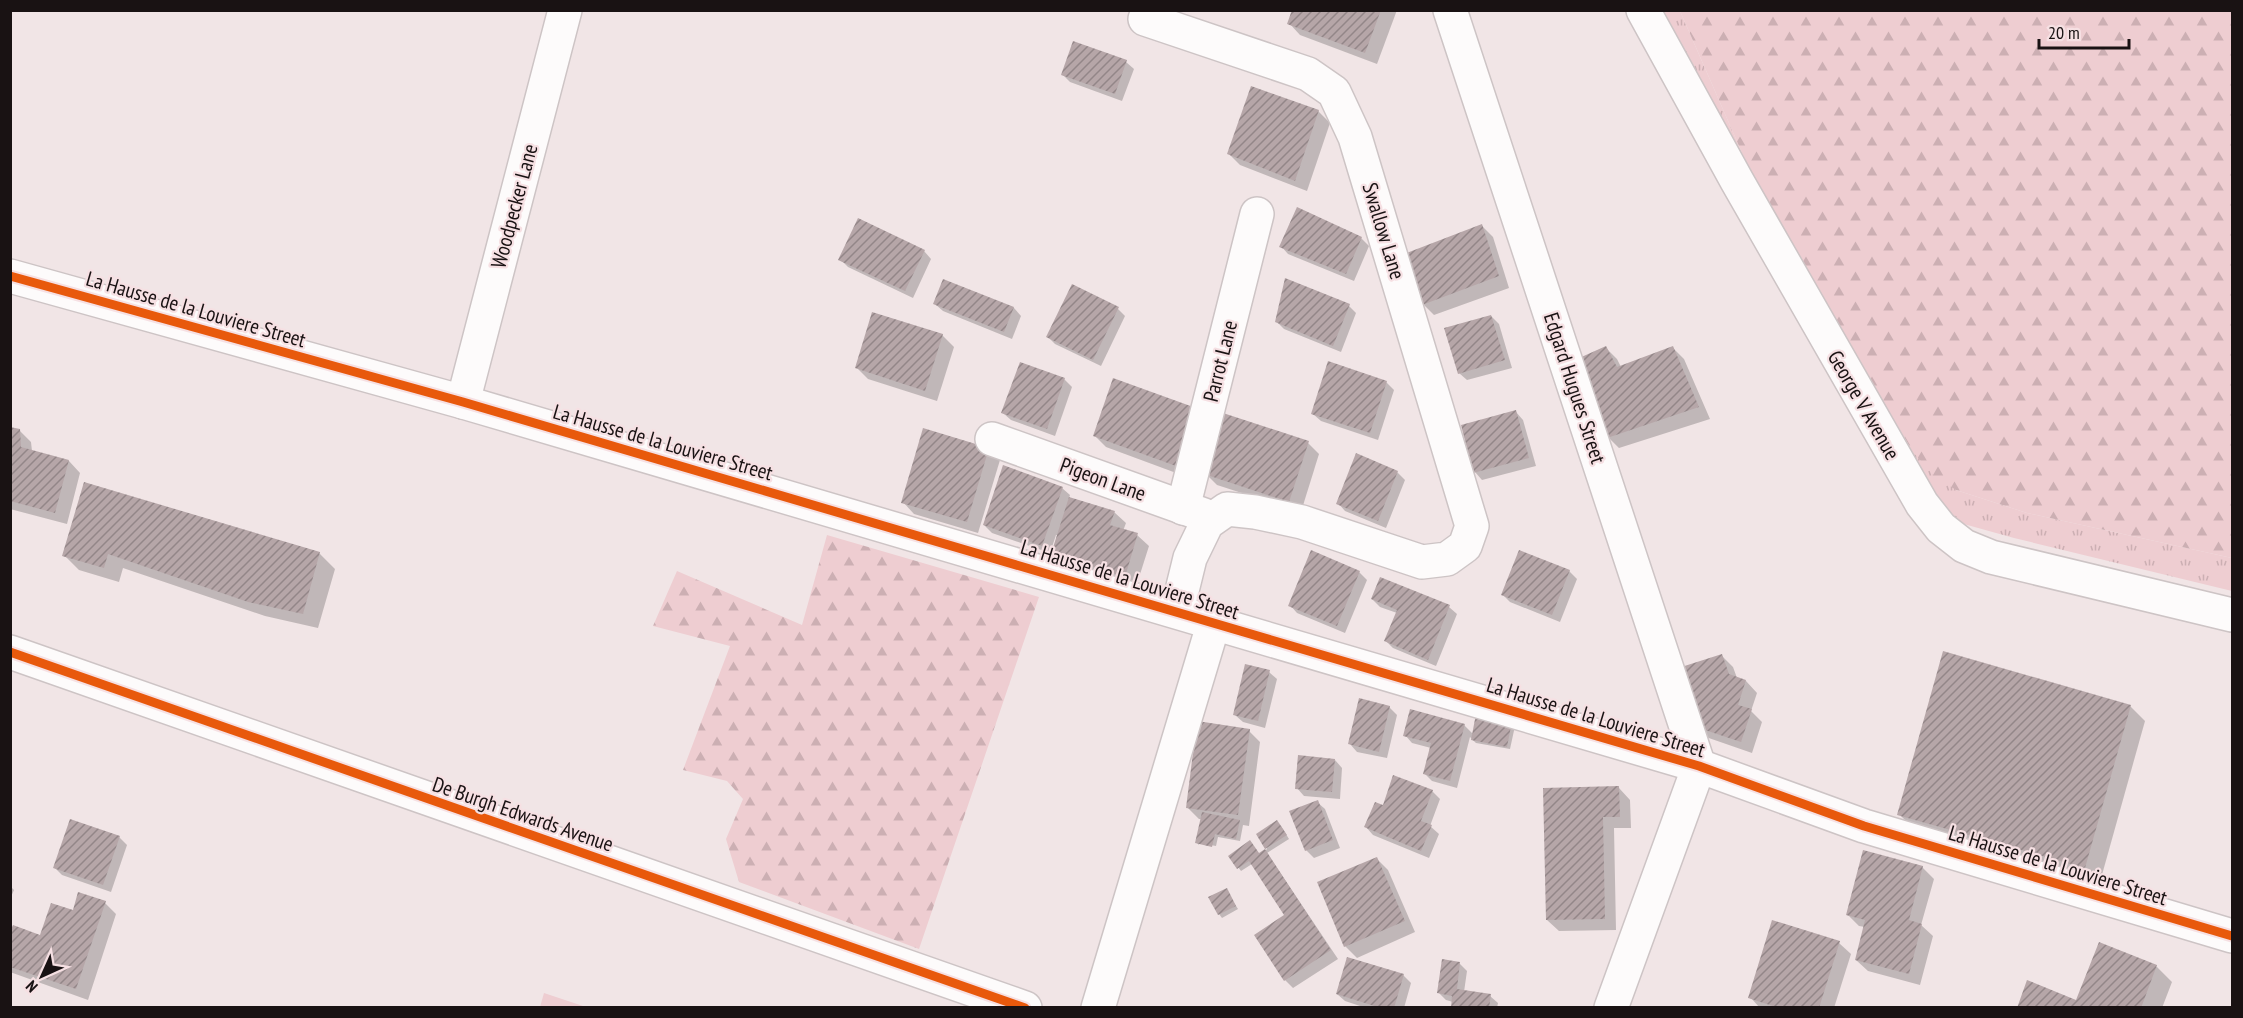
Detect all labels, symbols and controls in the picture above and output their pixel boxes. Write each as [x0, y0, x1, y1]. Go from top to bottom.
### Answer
scale bar [2039, 12, 2129, 50]
text: 20 m [2048, 21, 2080, 44]
street label: Woodpecker Lane [484, 141, 544, 271]
street label: Swallow Lane [1357, 179, 1411, 283]
street label: La Hausse de la Louviere Street [83, 265, 309, 353]
street label: Edgard Hugues Street [1538, 309, 1612, 467]
street label: Parrot Lane [1197, 318, 1243, 404]
street label: George V Avenue [1822, 346, 1906, 464]
street label: La Hausse de la Louviere Street [550, 398, 776, 486]
street label: Pigeon Lane [1057, 451, 1149, 507]
street label: La Hausse de la Louviere Street [1017, 533, 1243, 625]
street label: La Hausse de la Louviere Street [1483, 671, 1709, 763]
street label: De Burgh Edwards Avenue [429, 770, 617, 858]
street label: La Hausse de la Louviere Street [1945, 819, 2171, 911]
north arrow [12, 946, 72, 1006]
text: N [21, 976, 42, 997]

